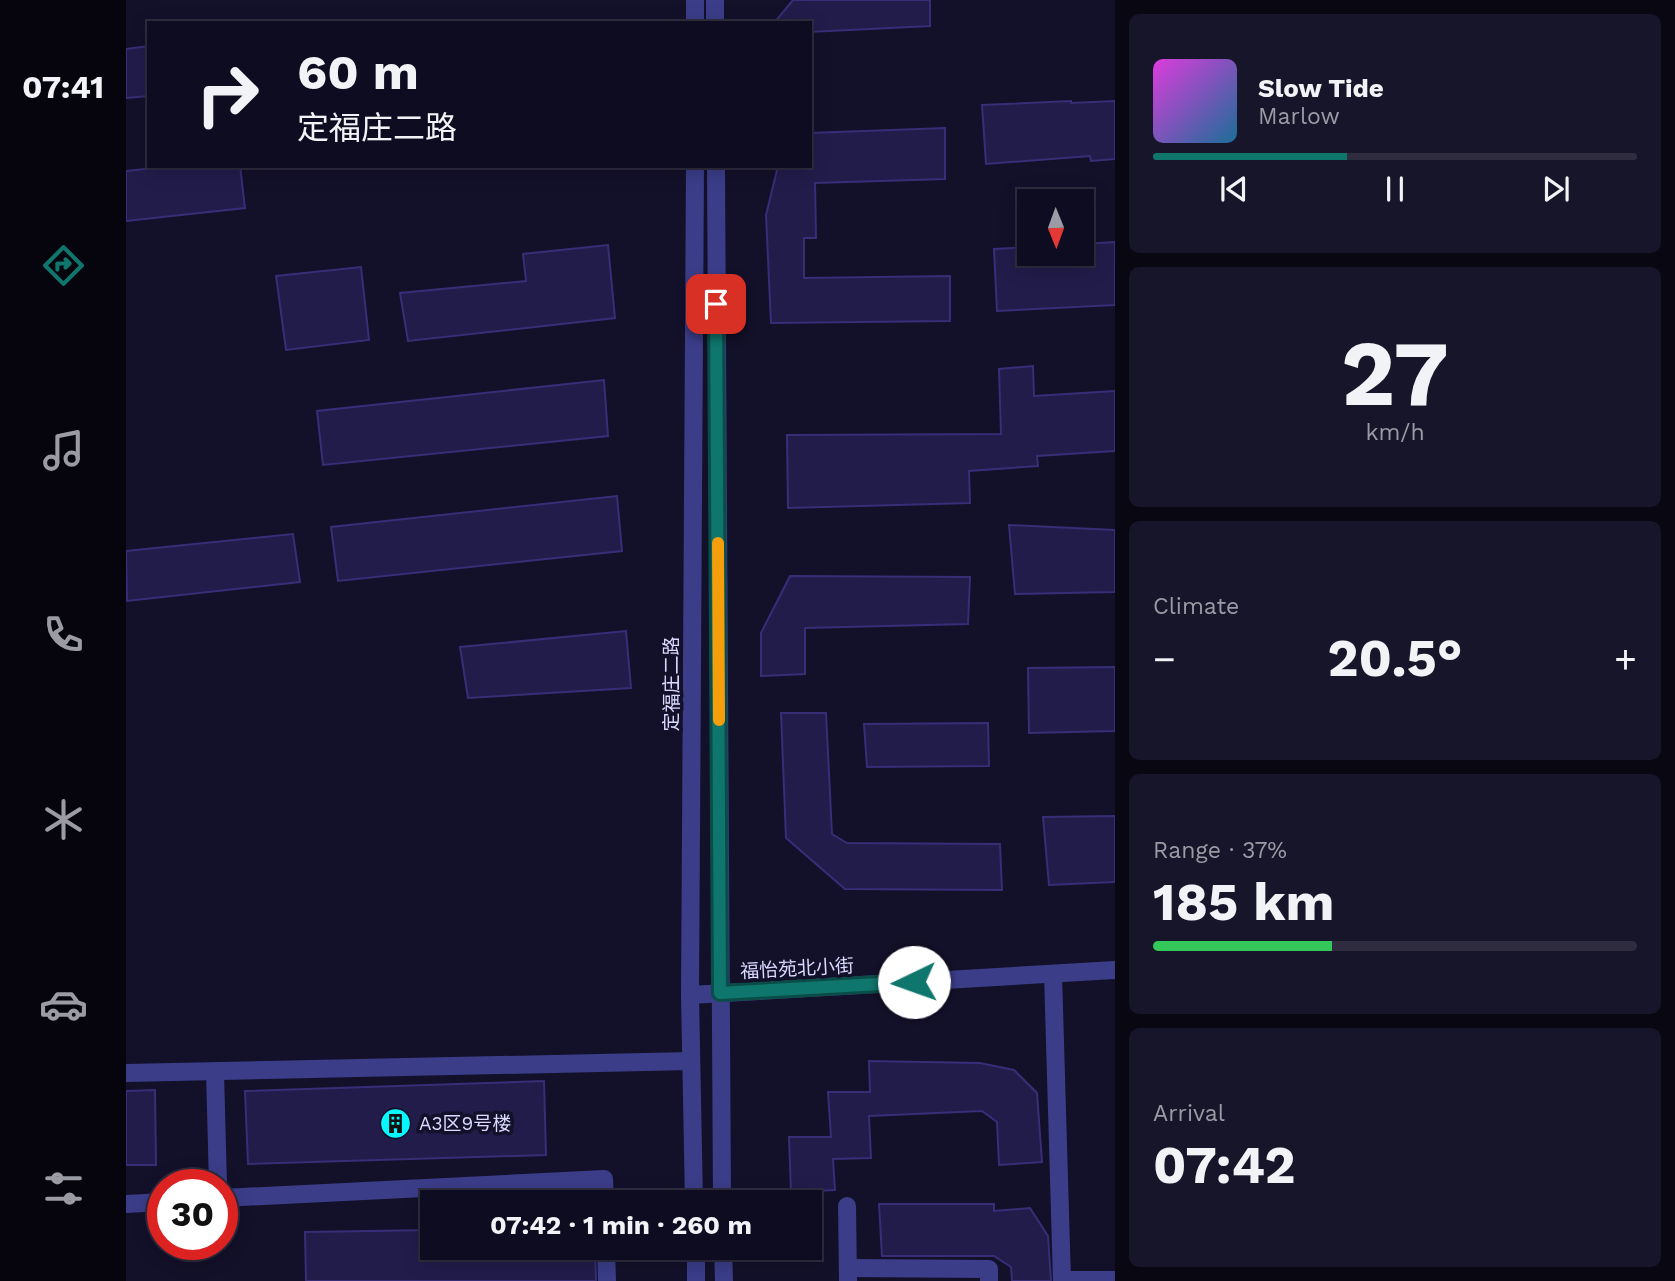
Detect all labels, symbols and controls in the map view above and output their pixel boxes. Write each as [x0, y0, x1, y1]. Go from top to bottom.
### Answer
text: 60 m [297, 43, 419, 101]
icon: right [182, 49, 273, 140]
text: 07:41 [22, 68, 104, 106]
text: Slow Tide [1258, 73, 1384, 103]
text: Marlow [1258, 103, 1340, 130]
text: 定福庄二路 [297, 109, 457, 147]
icon: previous [1215, 170, 1253, 208]
icon: pause [1376, 170, 1414, 208]
icon: next [1537, 170, 1575, 208]
north arrow [1017, 189, 1094, 266]
map controls [1017, 189, 1094, 266]
icon: directions [39, 241, 88, 290]
pin [686, 274, 746, 334]
icon: arrive [697, 285, 735, 323]
text: 27 [1341, 320, 1449, 427]
text: km/h [1365, 419, 1425, 446]
icon: music [39, 426, 88, 475]
text: Climate [1153, 593, 1239, 620]
icon: phone [39, 610, 88, 659]
text: 20.5° [1327, 628, 1463, 689]
street label: 定福庄二路 [660, 636, 683, 732]
text: − [1153, 637, 1176, 681]
text: + [1614, 637, 1637, 681]
icon: climate [39, 795, 88, 844]
text: Range · 37% [1153, 837, 1287, 864]
text: 185 km [1153, 872, 1334, 933]
position arrow [877, 945, 951, 1019]
street label: 福怡苑北小街 [739, 954, 855, 983]
icon: car [39, 980, 88, 1029]
text: Arrival [1153, 1100, 1225, 1127]
building icon: A3区9号楼 [379, 1106, 413, 1140]
place label: A3区9号楼 [419, 1112, 511, 1135]
text: 07:42 [1153, 1135, 1295, 1196]
icon: filters [39, 1164, 88, 1213]
speed limit sign: 30 [147, 1169, 238, 1260]
text: 07:42 · 1 min · 260 m [490, 1210, 752, 1240]

